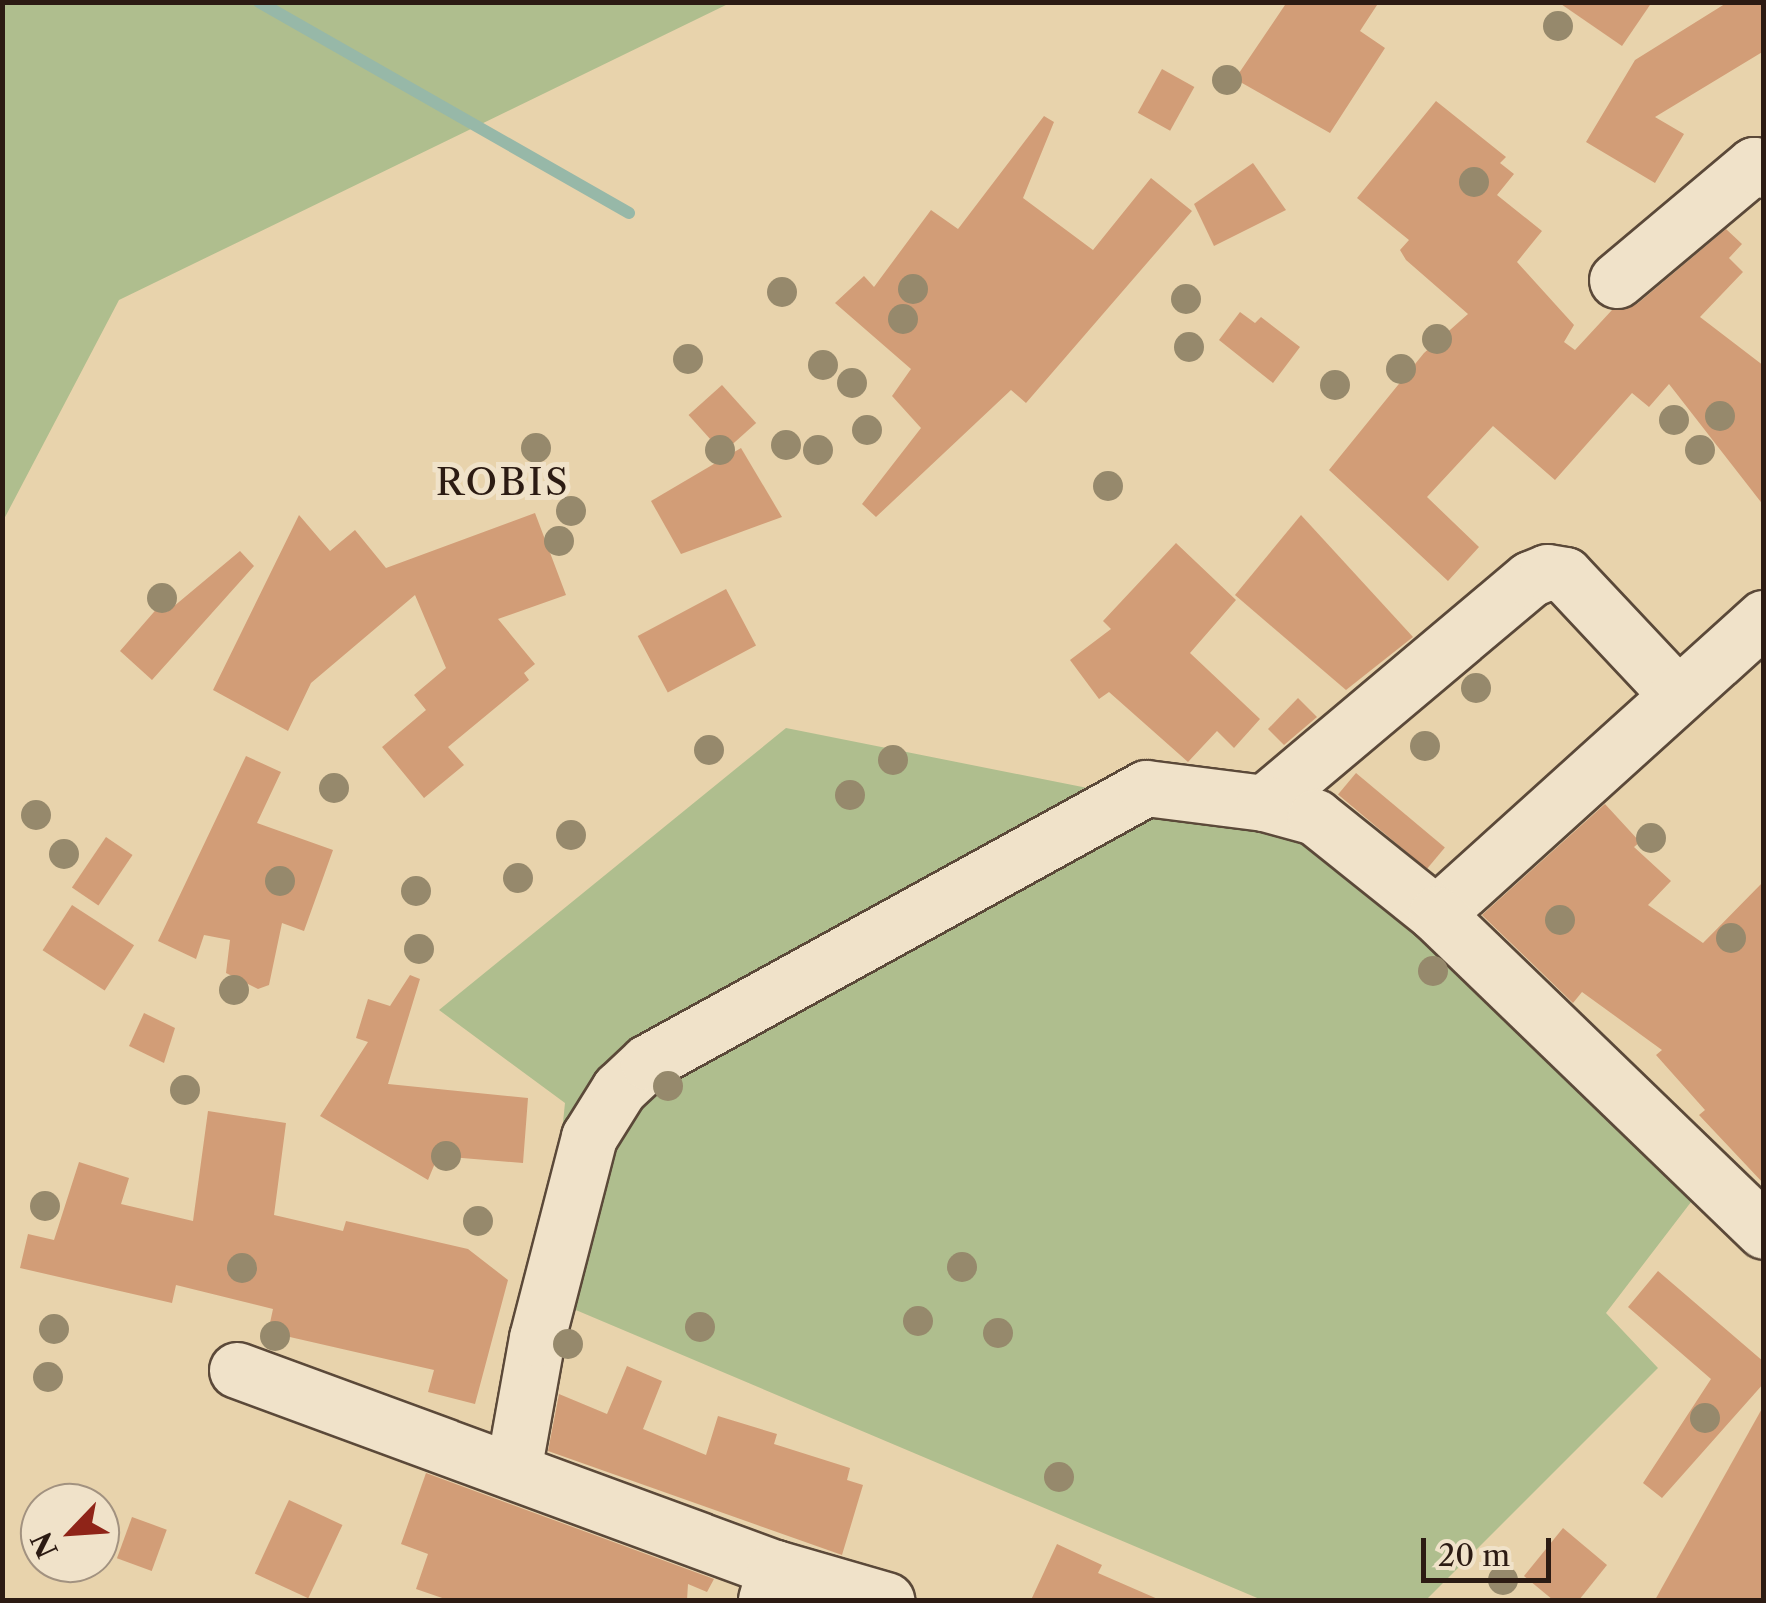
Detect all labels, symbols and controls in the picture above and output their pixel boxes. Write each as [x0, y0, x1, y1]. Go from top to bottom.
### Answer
district label: ROBIS [436, 459, 570, 505]
north arrow [20, 1483, 120, 1583]
scale bar [1426, 1518, 1556, 1580]
text: N [24, 1527, 65, 1563]
text: 20 m [1438, 1537, 1510, 1574]

